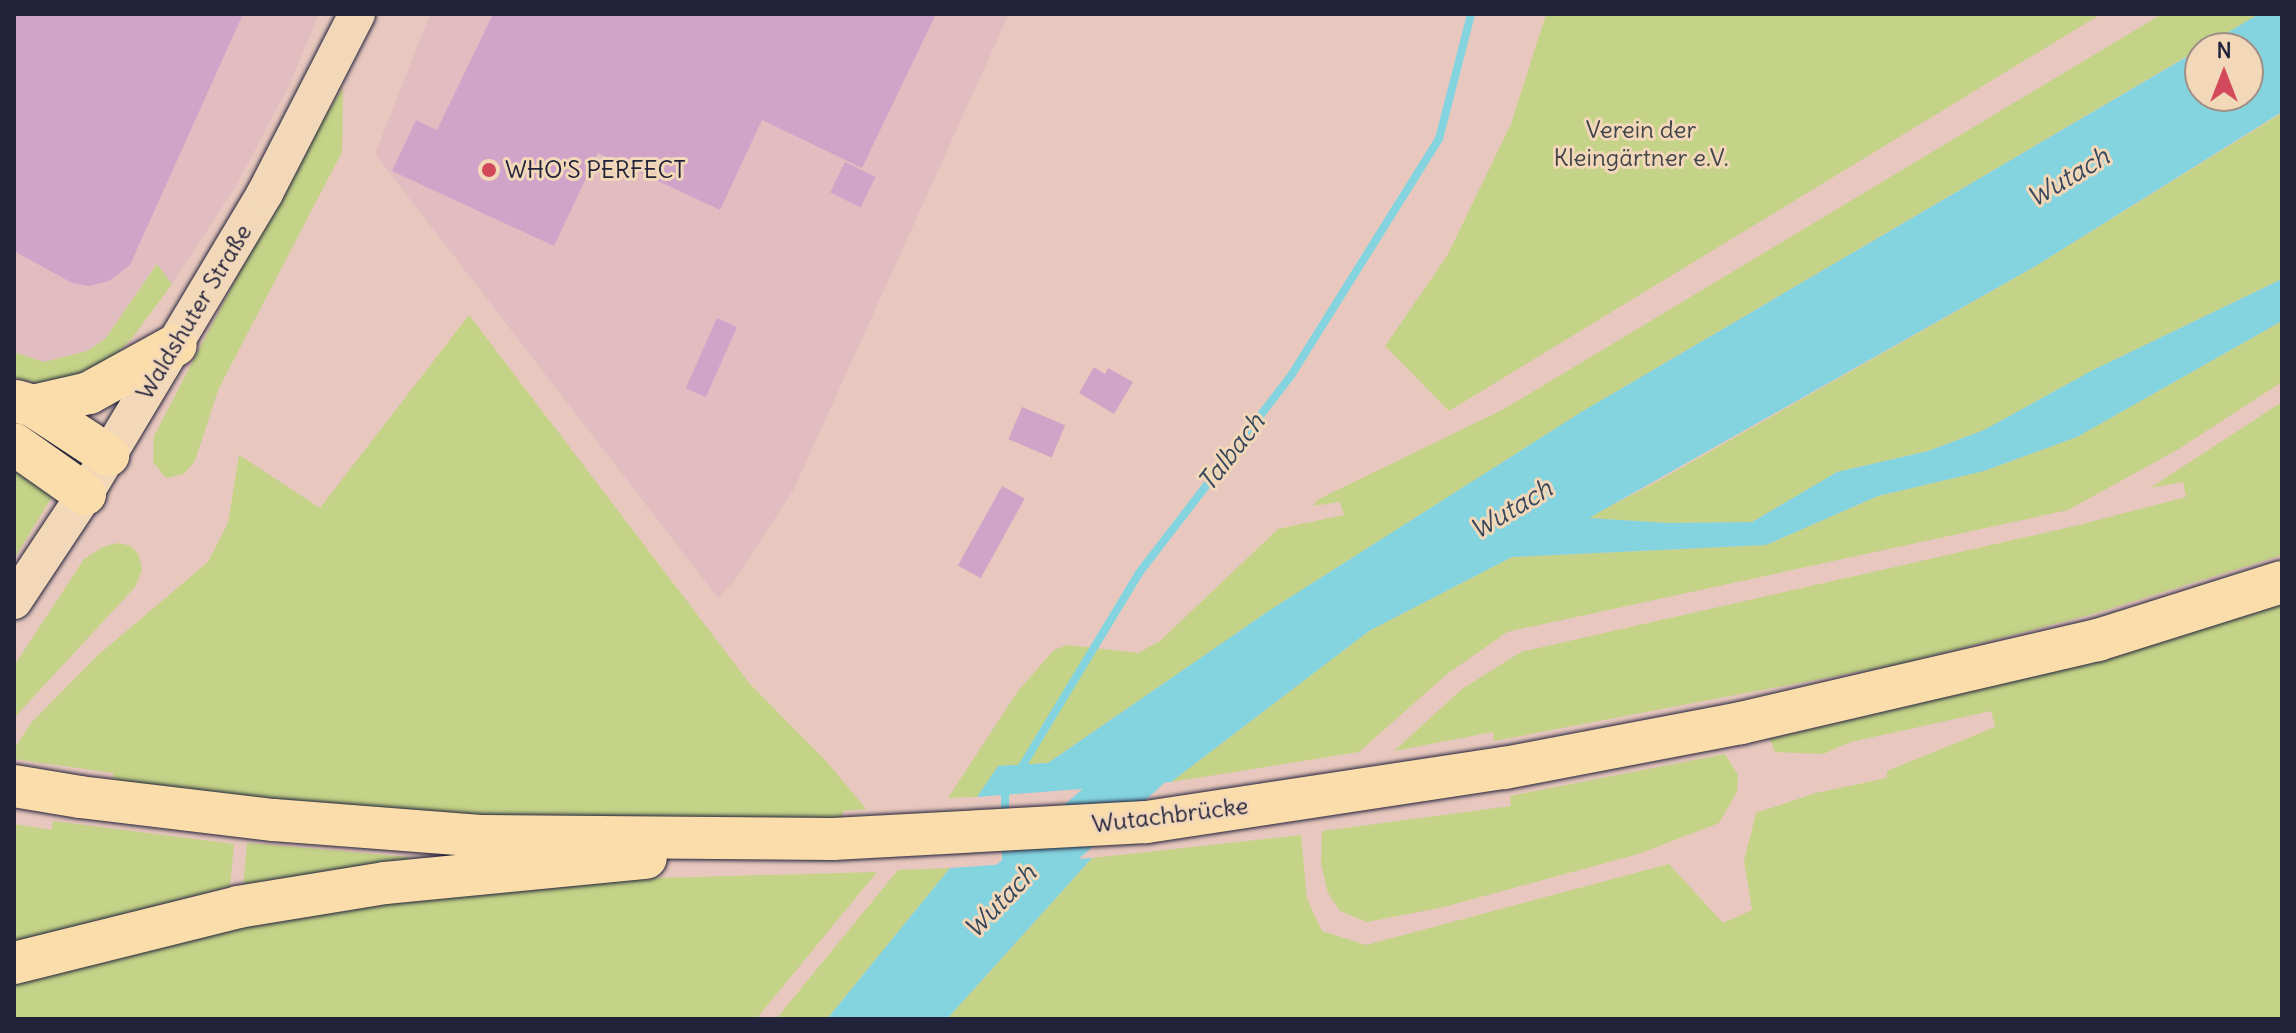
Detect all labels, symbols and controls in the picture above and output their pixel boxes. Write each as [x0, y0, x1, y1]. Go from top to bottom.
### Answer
north arrow [2184, 32, 2264, 112]
text: N [2216, 36, 2232, 64]
park label: Verein der Kleingärtner e.V. [1553, 116, 1729, 172]
water label: Wutach [2021, 140, 2115, 214]
place label: WHO'S PERFECT [505, 156, 686, 184]
marker: WHO'S PERFECT [480, 161, 498, 179]
street label: Waldshuter Straße [130, 219, 258, 405]
water label: Talbach [1191, 407, 1271, 497]
water label: Wutach [1464, 472, 1558, 546]
street label: Wutachbrücke [1090, 791, 1250, 839]
water label: Wutach [958, 858, 1042, 944]

